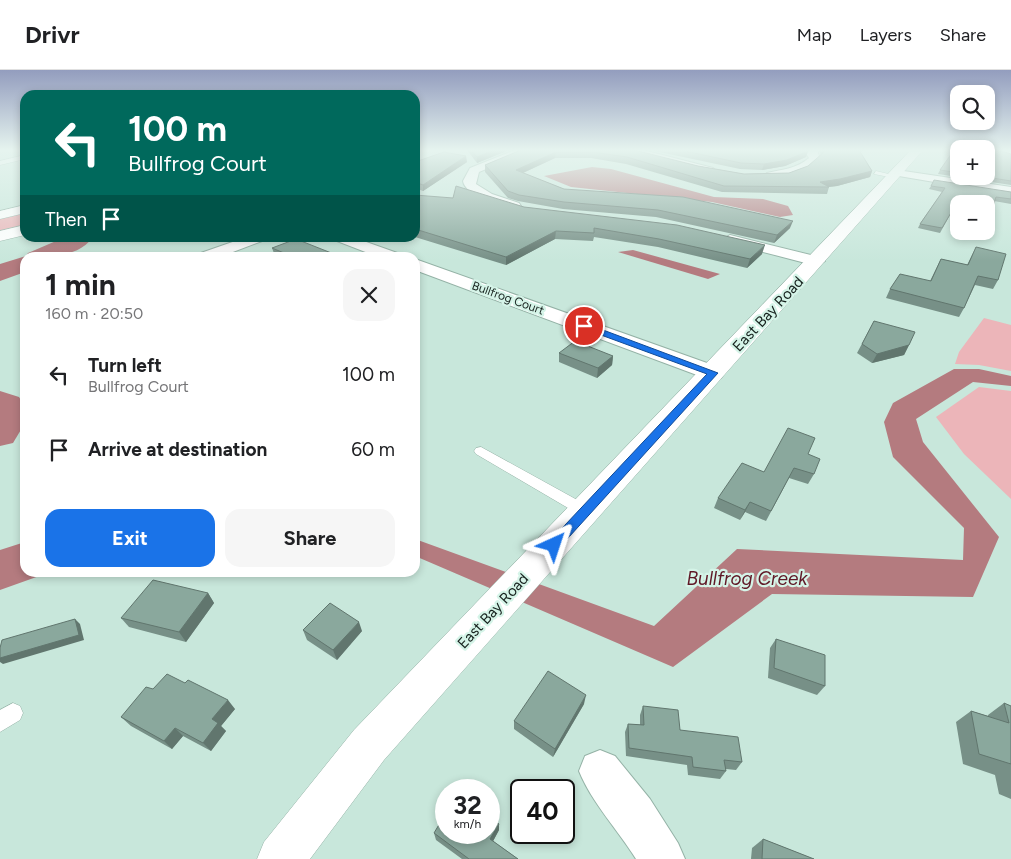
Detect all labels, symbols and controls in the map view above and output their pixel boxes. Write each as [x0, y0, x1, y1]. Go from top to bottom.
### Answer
text: Drivr [25, 20, 80, 49]
text: Map [797, 24, 832, 46]
text: Layers [860, 24, 912, 46]
text: Share [940, 24, 986, 46]
map controls [950, 85, 995, 240]
button: search [950, 85, 995, 130]
text: 100 m [128, 108, 227, 150]
icon: left [45, 110, 110, 175]
button: + [950, 140, 995, 185]
text: Bullfrog Court [128, 150, 267, 177]
button: − [950, 195, 995, 240]
icon: arrive [97, 205, 125, 233]
text: Then [45, 208, 87, 231]
text: 1 min [45, 266, 116, 303]
button: close [343, 269, 395, 321]
street label: East Bay Road [729, 273, 807, 355]
street label: Bullfrog Court [470, 278, 546, 318]
text: 160 m · 20:50 [45, 304, 143, 323]
pin [563, 305, 605, 347]
icon: arrive [570, 312, 598, 340]
text: Turn left [88, 354, 162, 377]
icon: left [45, 361, 73, 389]
text: 100 m [342, 363, 395, 386]
text: Bullfrog Court [88, 377, 189, 396]
icon: arrive [45, 436, 73, 464]
text: Arrive at destination [88, 438, 267, 461]
text: 60 m [351, 438, 395, 461]
button: Exit [45, 509, 215, 567]
button: Share [225, 509, 395, 567]
position arrow [527, 518, 579, 570]
water label: Bullfrog Creek [686, 567, 808, 590]
street label: East Bay Road [454, 570, 532, 652]
speed limit sign: 40 [510, 779, 575, 844]
text: 32 [453, 790, 482, 820]
text: km/h [454, 817, 481, 831]

